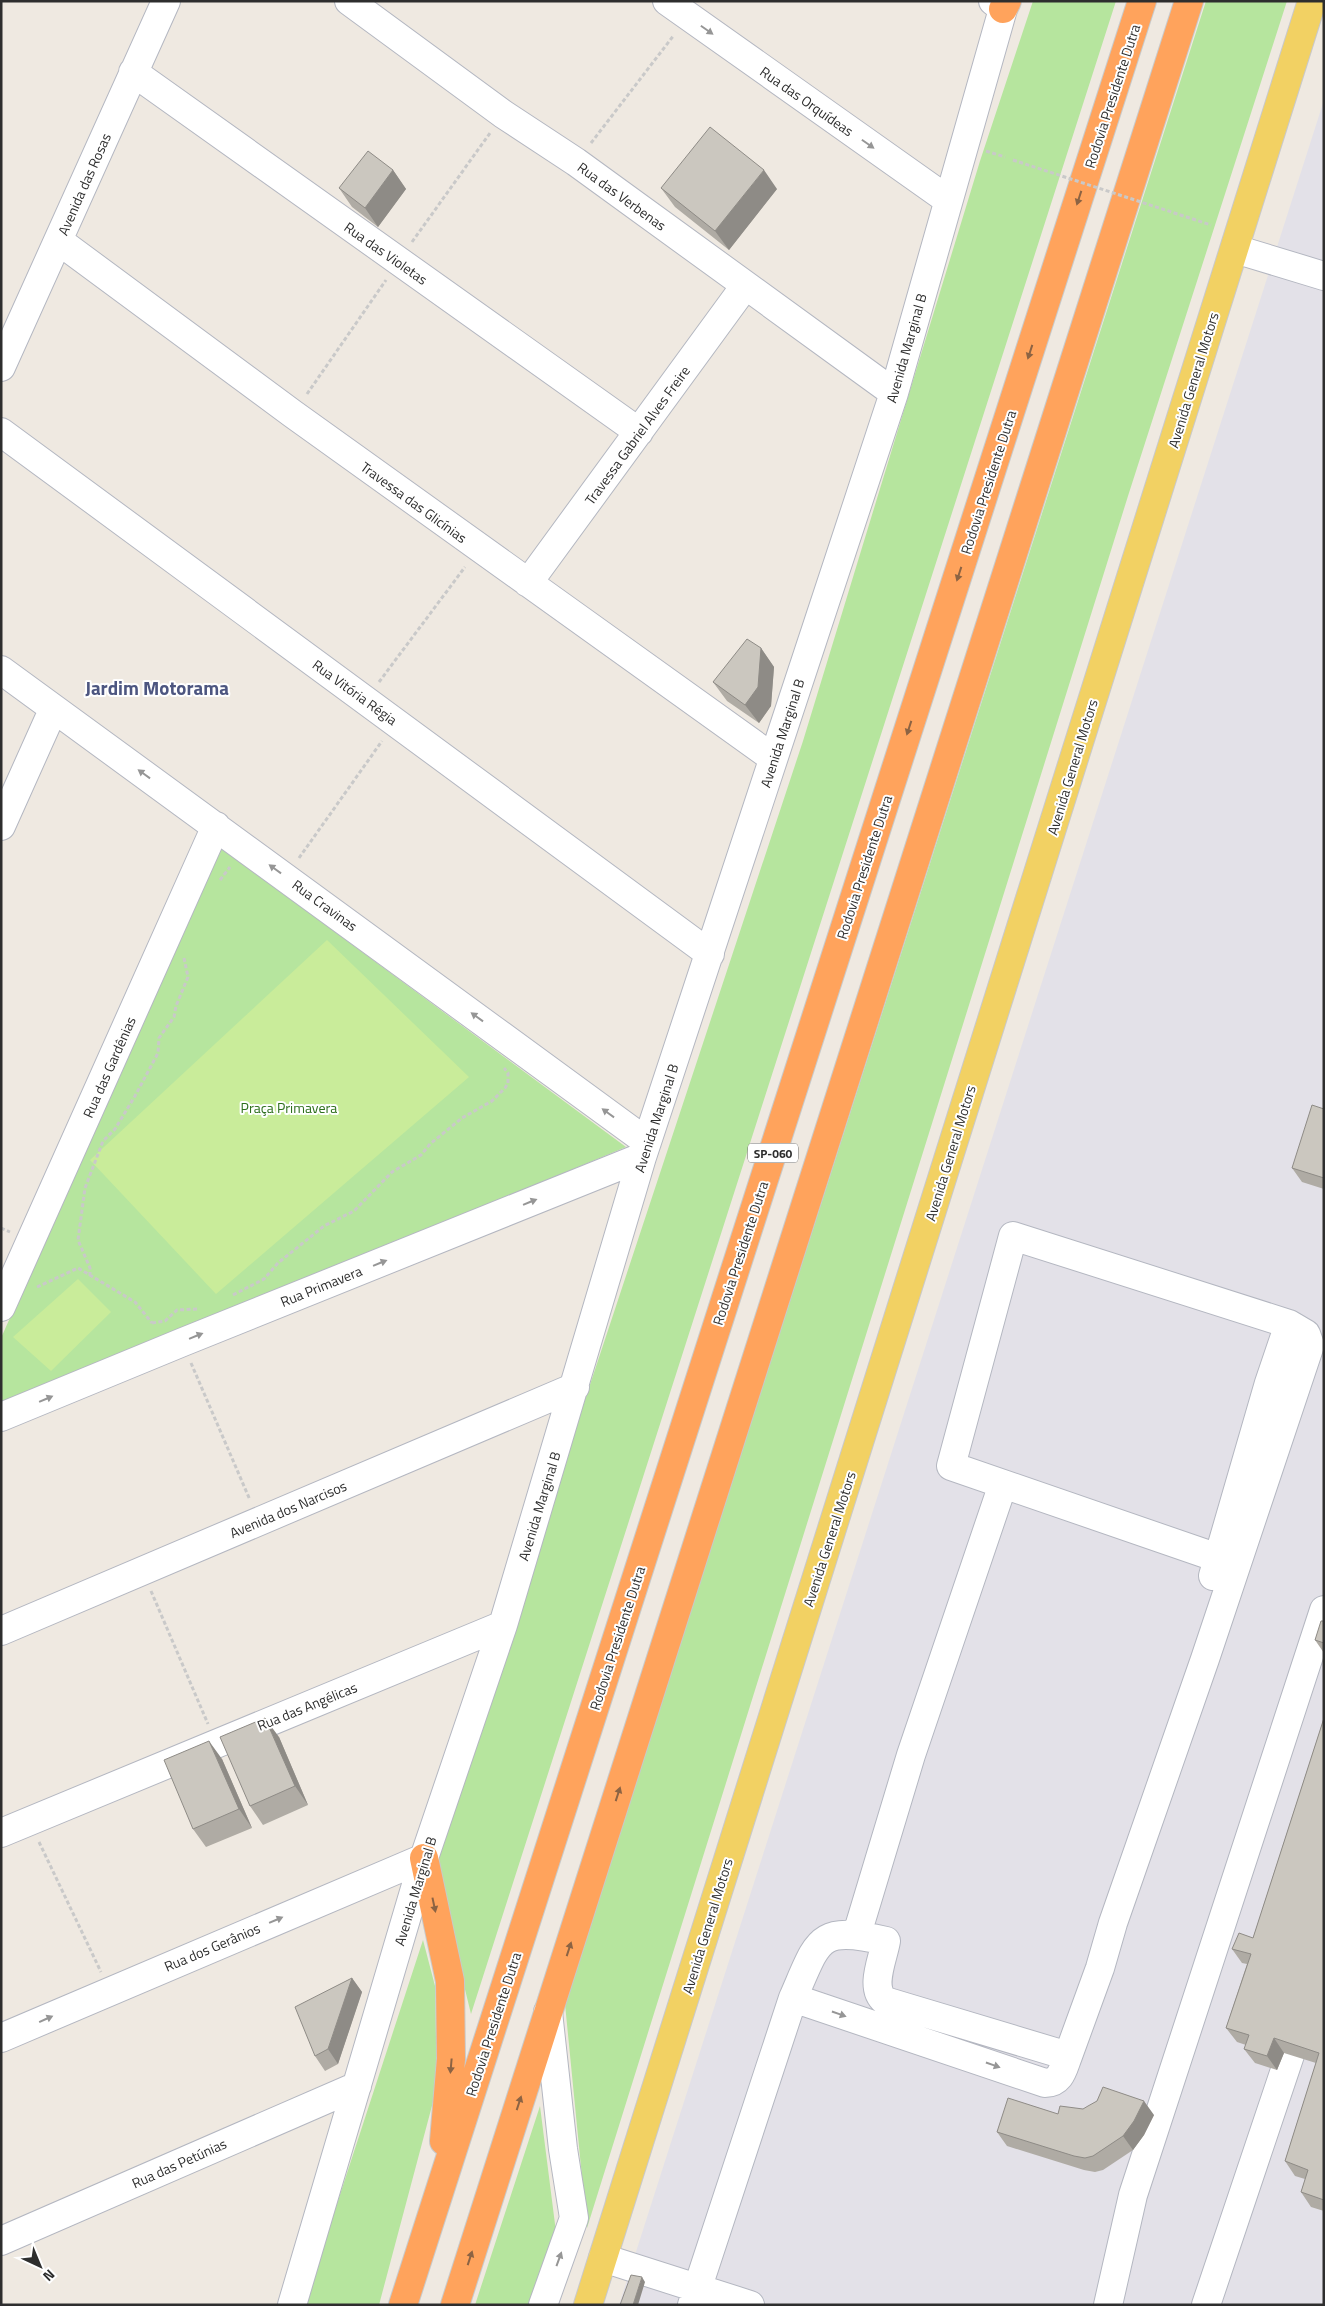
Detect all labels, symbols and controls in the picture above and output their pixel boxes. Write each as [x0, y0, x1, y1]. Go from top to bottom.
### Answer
street label: Rodovia Presidente Dutra [1079, 21, 1145, 171]
one-way arrow [700, 25, 714, 35]
street label: Rua das Orquídeas [756, 61, 858, 141]
street label: Avenida das Rosas [52, 130, 116, 238]
one-way arrow [861, 139, 875, 149]
street label: Rua das Verbenas [573, 157, 671, 235]
one-way arrow [1075, 190, 1083, 205]
street label: Rua das Violetas [340, 216, 432, 290]
street label: Avenida Marginal B [880, 291, 932, 405]
street label: Avenida General Motors [1162, 310, 1224, 450]
one-way arrow [1025, 345, 1033, 360]
street label: Travessa Gabriel Alves Freire [579, 361, 695, 509]
street label: Rodovia Presidente Dutra [955, 407, 1021, 557]
street label: Travessa das Glicínias [356, 456, 472, 548]
one-way arrow [954, 566, 962, 581]
street label: Rua Vitória Régia [308, 654, 402, 730]
district label: Jardim Motorama [85, 673, 229, 702]
street label: Avenida Marginal B [755, 676, 809, 790]
street label: Avenida General Motors [1041, 697, 1103, 837]
one-way arrow [905, 721, 912, 736]
one-way arrow [137, 769, 150, 779]
street label: Rodovia Presidente Dutra [831, 792, 897, 942]
one-way arrow [268, 864, 282, 874]
street label: Rua Cravinas [288, 874, 362, 936]
one-way arrow [470, 1012, 484, 1022]
street label: Rua das Gardênias [77, 1013, 141, 1121]
street label: Avenida Marginal B [629, 1061, 683, 1175]
street label: Avenida General Motors [919, 1083, 981, 1223]
park label: Praça Primavera [241, 1097, 337, 1118]
one-way arrow [602, 1108, 615, 1119]
road number: SP-060 [748, 1144, 798, 1162]
street label: Rodovia Presidente Dutra [707, 1178, 773, 1328]
one-way arrow [523, 1198, 538, 1205]
one-way arrow [372, 1259, 387, 1266]
street label: Rua Primavera [277, 1260, 365, 1312]
one-way arrow [189, 1332, 203, 1340]
one-way arrow [39, 1394, 53, 1402]
street label: Avenida Marginal B [512, 1449, 566, 1563]
street label: Avenida General Motors [797, 1469, 861, 1609]
street label: Avenida dos Narcisos [226, 1475, 350, 1543]
street label: Rodovia Presidente Dutra [584, 1563, 650, 1713]
street label: Rua das Angélicas [254, 1676, 360, 1736]
one-way arrow [615, 1786, 622, 1801]
street label: Avenida Marginal B [388, 1834, 442, 1948]
street label: Avenida General Motors [676, 1856, 738, 1996]
one-way arrow [430, 1898, 438, 1913]
one-way arrow [269, 1916, 283, 1924]
street label: Rua dos Gerânios [161, 1917, 263, 1977]
one-way arrow [565, 1941, 573, 1956]
street label: Rodovia Presidente Dutra [460, 1949, 526, 2099]
one-way arrow [832, 2010, 847, 2018]
one-way arrow [39, 2014, 53, 2022]
one-way arrow [446, 2058, 454, 2074]
one-way arrow [986, 2062, 1001, 2070]
one-way arrow [516, 2096, 524, 2111]
street label: Rua das Petúnias [128, 2133, 230, 2193]
north arrow [15, 2241, 65, 2291]
one-way arrow [467, 2251, 475, 2266]
one-way arrow [556, 2251, 564, 2266]
text: N [39, 2265, 60, 2287]

